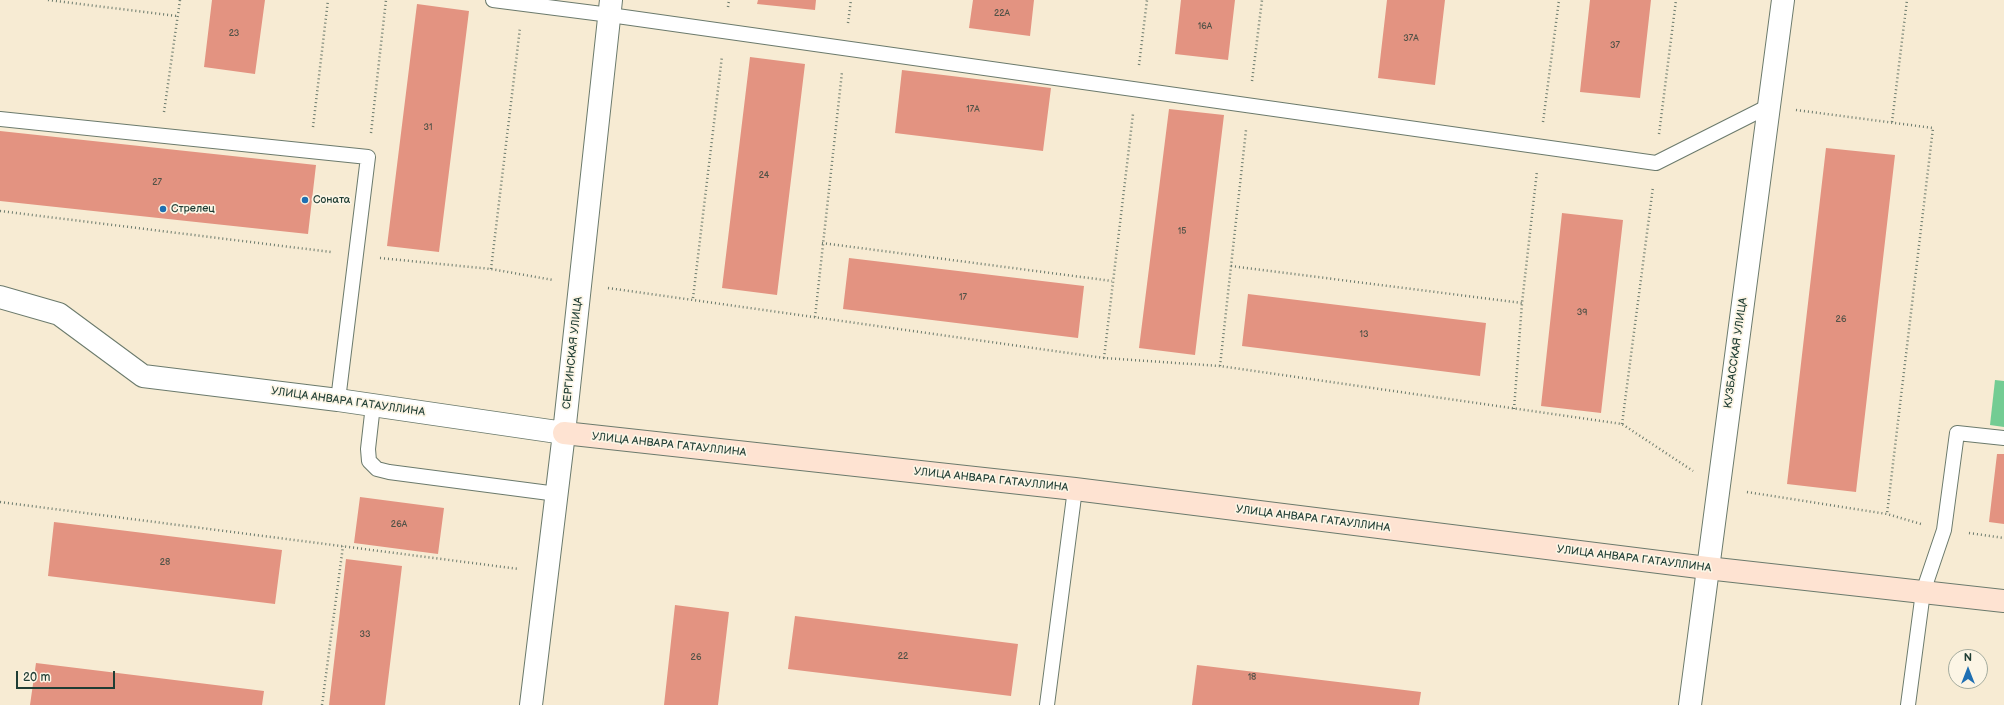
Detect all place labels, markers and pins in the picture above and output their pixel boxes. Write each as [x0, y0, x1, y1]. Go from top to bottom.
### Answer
place label: Соната [313, 193, 350, 207]
marker: Соната [300, 195, 310, 205]
place label: Стрелец [171, 202, 215, 216]
marker: Стрелец [158, 204, 168, 214]

